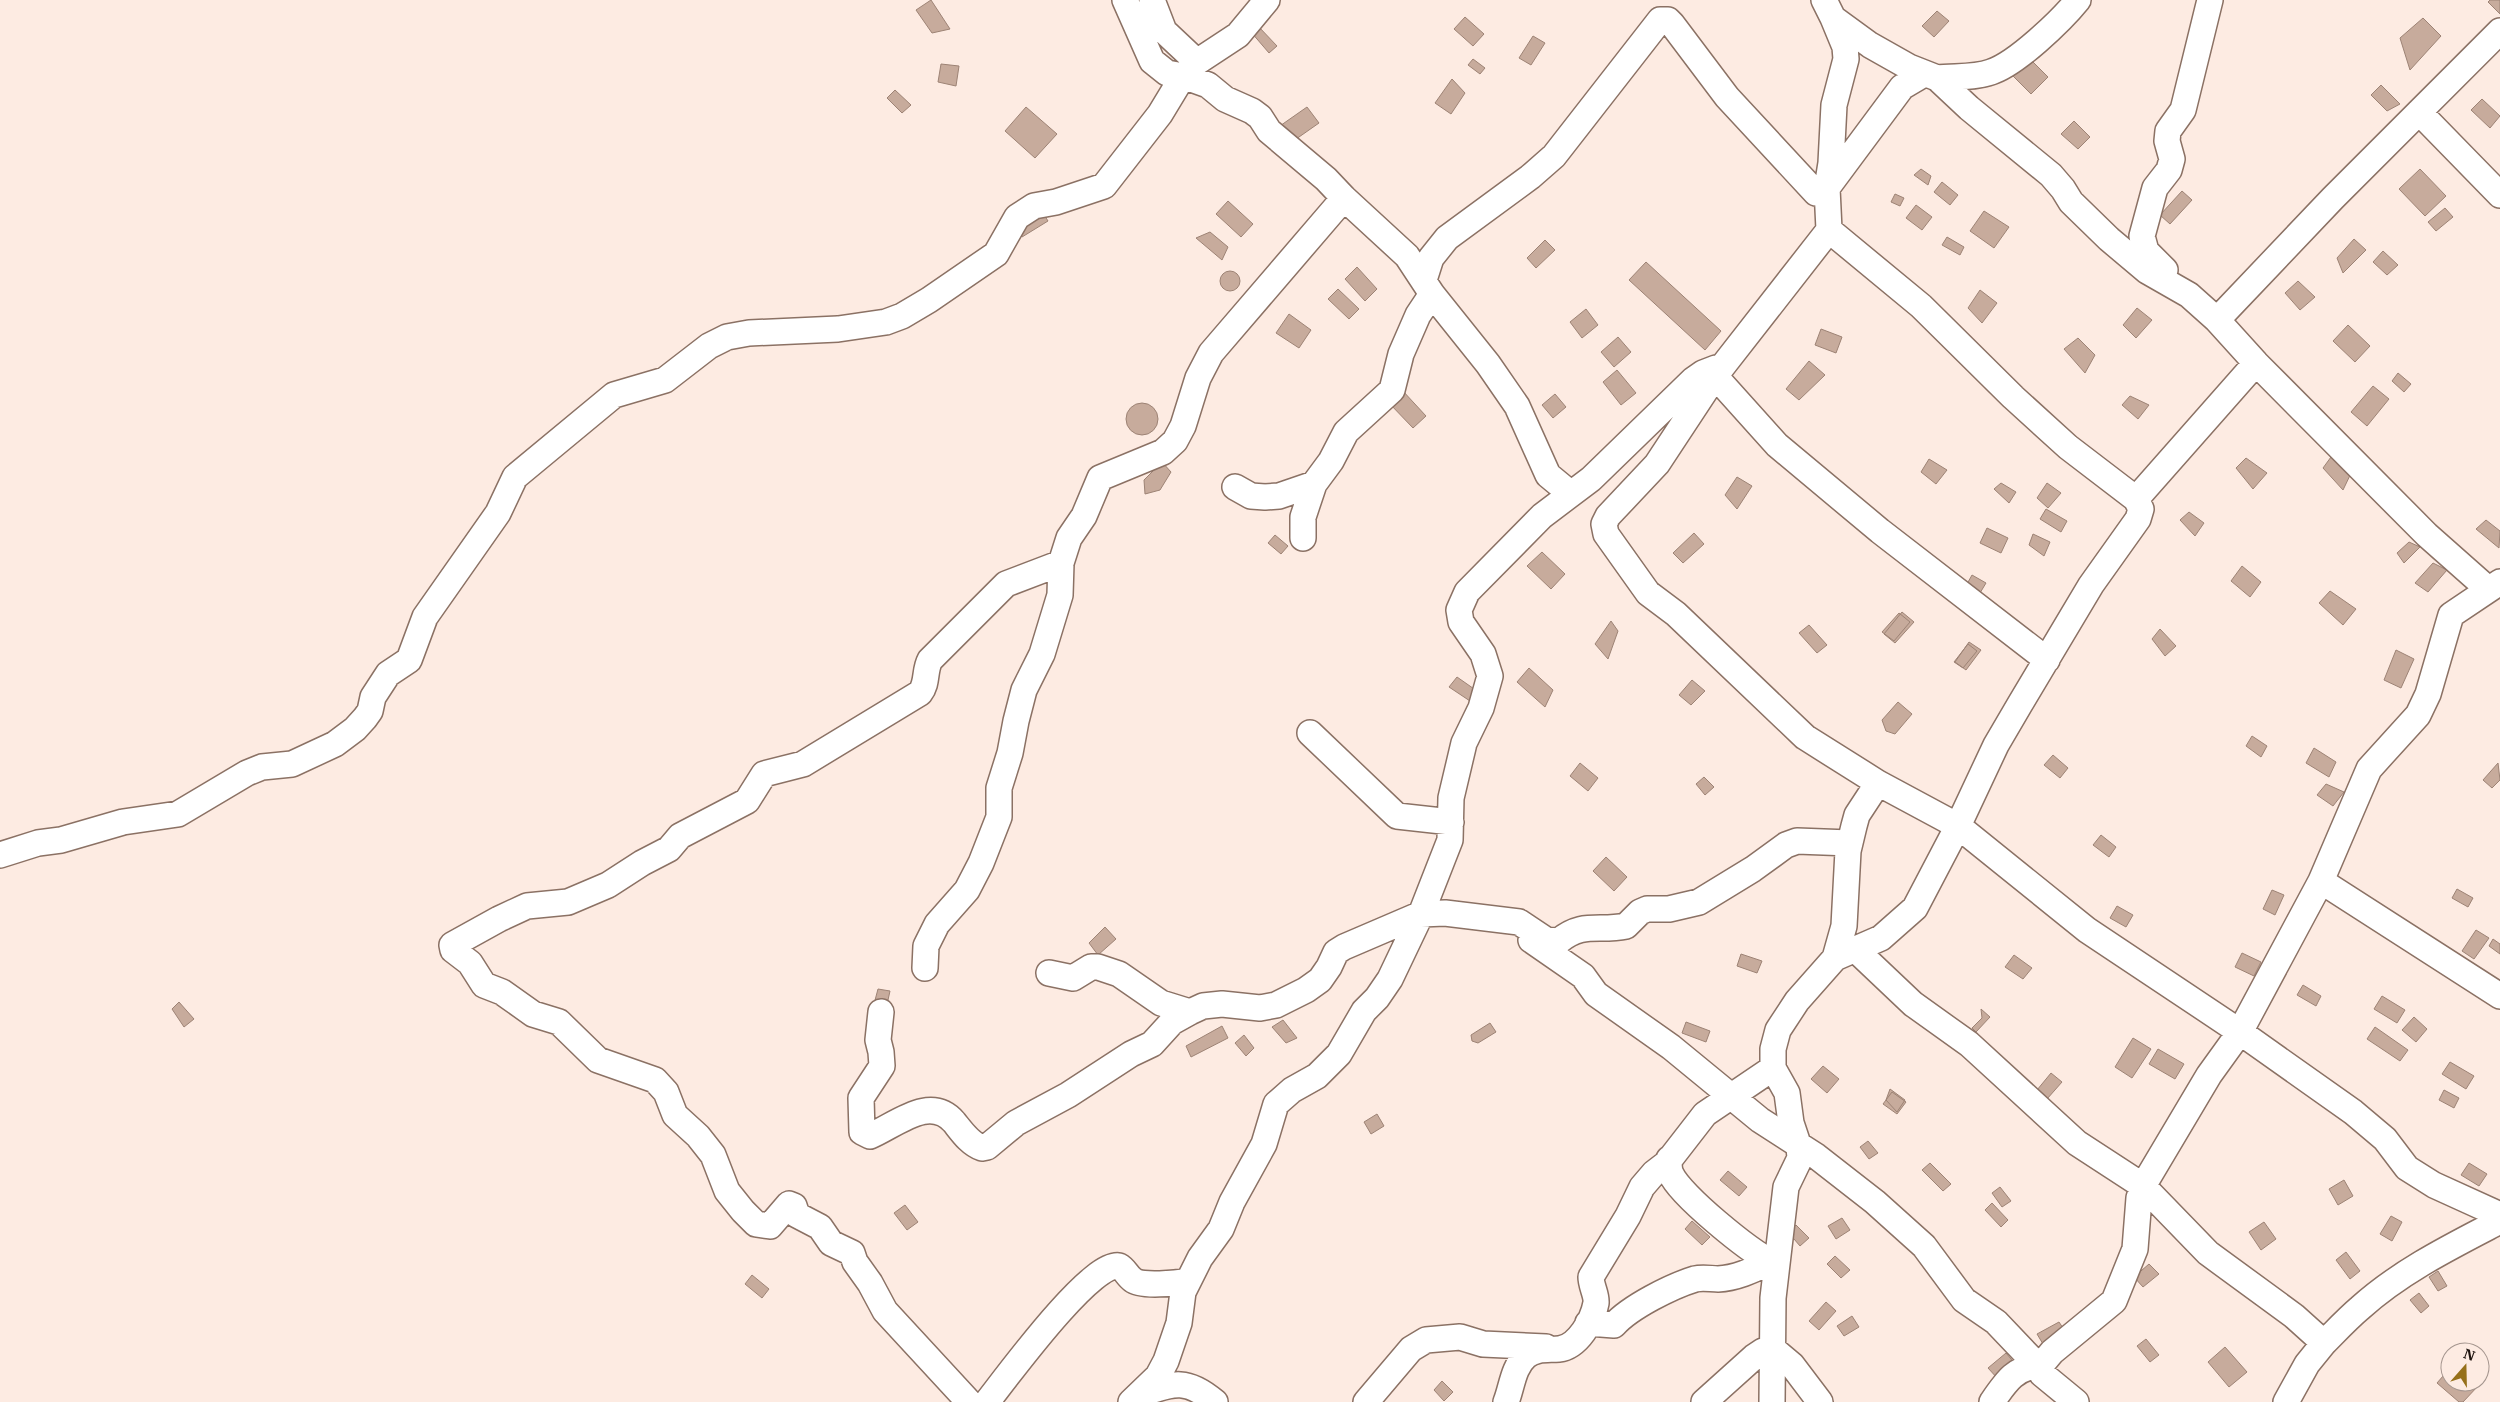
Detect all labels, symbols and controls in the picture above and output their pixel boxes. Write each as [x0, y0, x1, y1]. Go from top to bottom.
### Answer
north arrow [2440, 1342, 2490, 1392]
text: N [2461, 1344, 2478, 1365]

